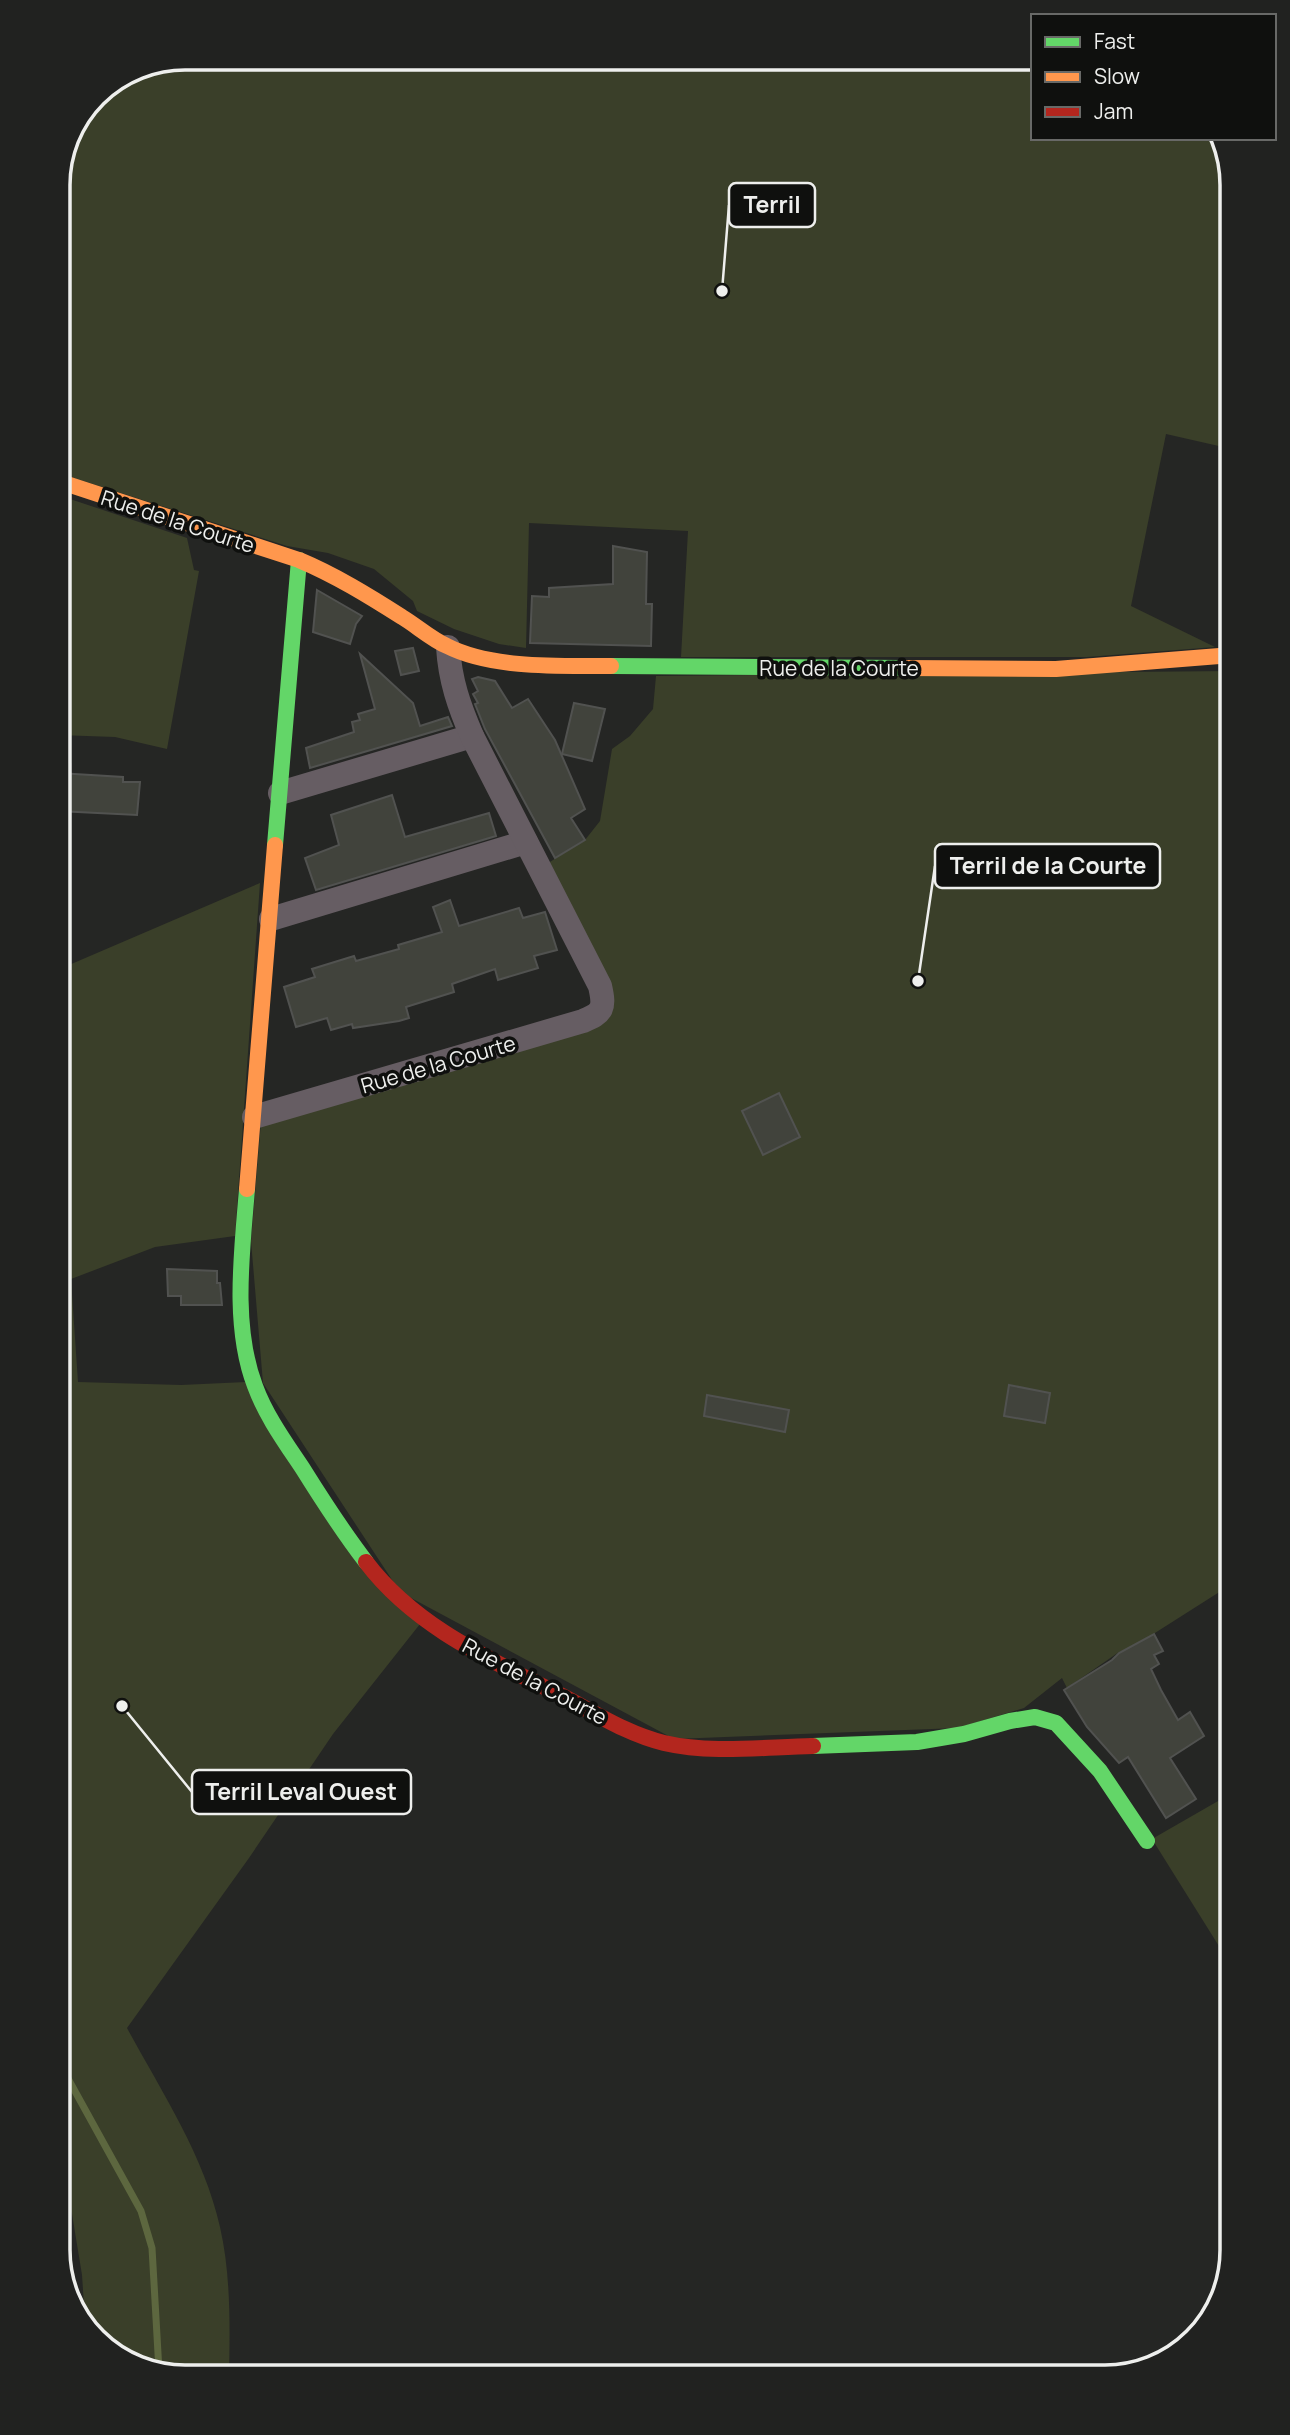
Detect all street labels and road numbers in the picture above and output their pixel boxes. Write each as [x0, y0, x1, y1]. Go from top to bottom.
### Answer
street label: Rue de la Courte [98, 483, 258, 559]
street label: Rue de la Courte [759, 654, 919, 682]
street label: Rue de la Courte [357, 1029, 519, 1099]
street label: Rue de la Courte [458, 1631, 612, 1731]

